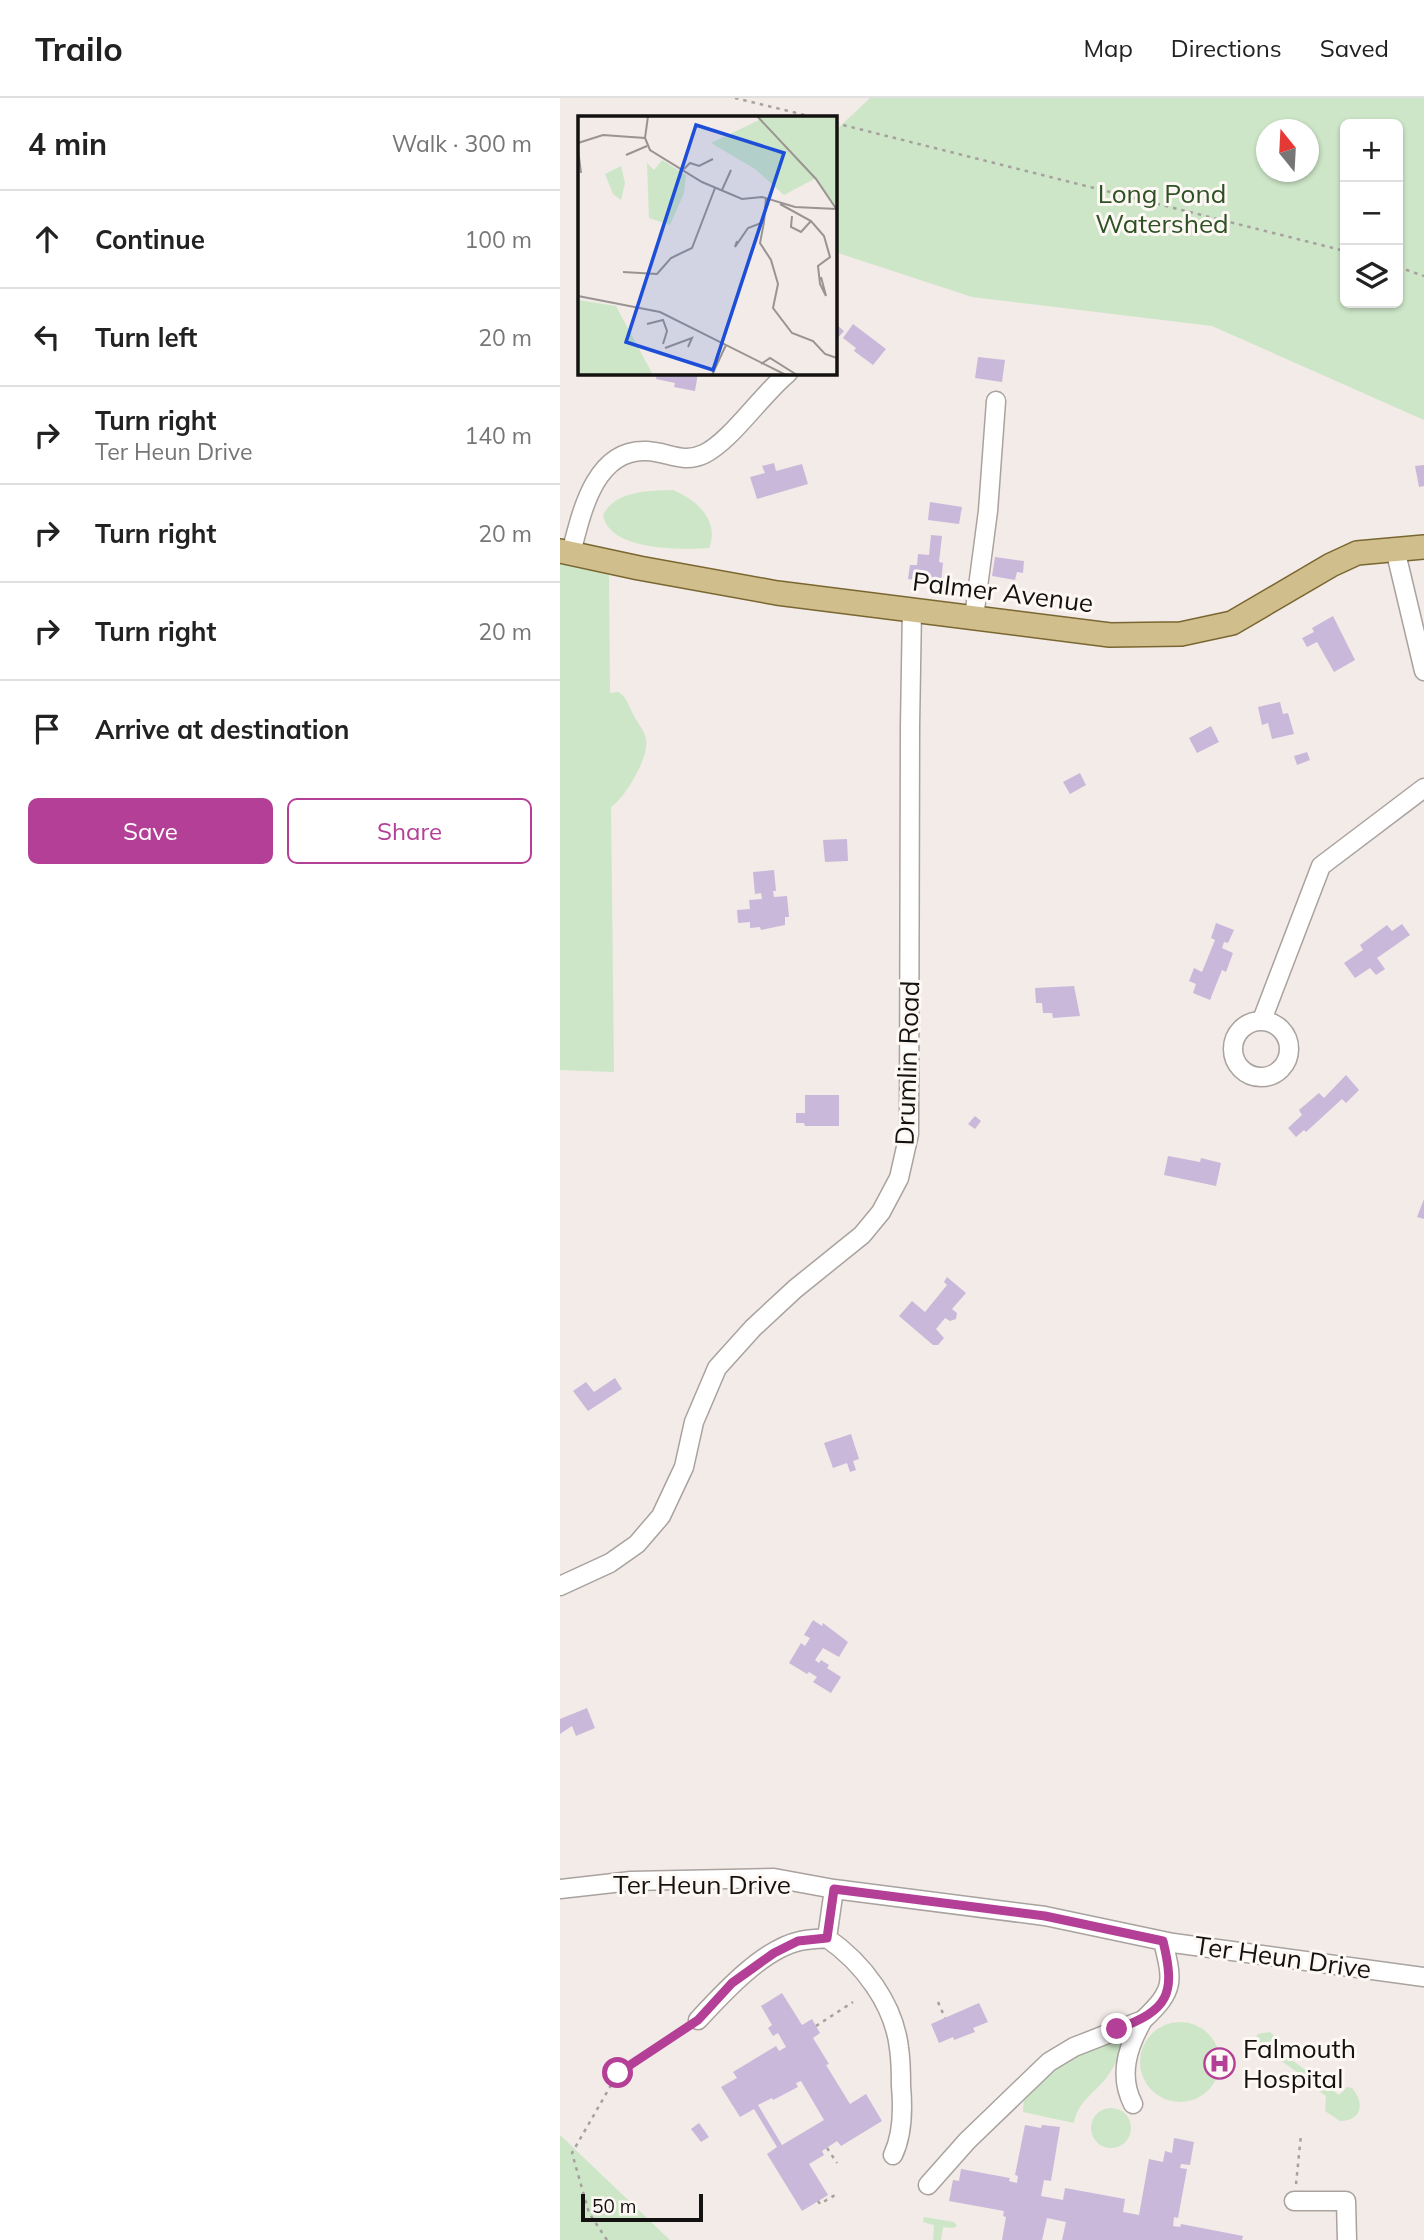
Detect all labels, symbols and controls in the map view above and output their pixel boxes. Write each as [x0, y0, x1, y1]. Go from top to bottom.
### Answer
text: Trailo [35, 28, 123, 69]
text: Map [1083, 33, 1133, 63]
text: Directions [1171, 33, 1282, 63]
text: Saved [1320, 33, 1389, 63]
inset map [578, 116, 836, 374]
north arrow [1256, 119, 1319, 182]
map controls [1340, 119, 1403, 308]
button: + [1340, 119, 1403, 182]
text: 4 min [28, 125, 107, 163]
text: Walk · 300 m [392, 129, 532, 158]
park label: Long Pond Watershed [1095, 177, 1229, 240]
button: − [1340, 182, 1403, 245]
icon: ahead [28, 220, 66, 258]
text: Continue [95, 223, 205, 256]
text: 100 m [464, 225, 532, 254]
button: layers [1340, 245, 1403, 308]
icon: left [28, 318, 66, 356]
text: Turn left [95, 321, 197, 354]
text: 20 m [478, 323, 532, 352]
text: Turn right [95, 404, 216, 437]
icon: right [28, 416, 66, 454]
text: 140 m [464, 421, 532, 450]
text: Ter Heun Drive [95, 437, 252, 466]
icon: right [28, 514, 66, 552]
text: Turn right [95, 517, 216, 550]
text: 20 m [478, 519, 532, 548]
street label: Palmer Avenue [911, 565, 1095, 619]
icon: right [28, 612, 66, 650]
text: Turn right [95, 615, 216, 648]
text: 20 m [478, 617, 532, 646]
icon: arrive [28, 710, 66, 748]
text: Arrive at destination [95, 713, 350, 746]
button: Save [28, 798, 273, 864]
button: Share [287, 798, 532, 864]
street label: Drumlin Road [888, 980, 926, 1146]
street label: Ter Heun Drive [613, 1868, 791, 1901]
street label: Ter Heun Drive [1193, 1928, 1373, 1986]
route end [1101, 2013, 1132, 2044]
place label: Falmouth Hospital [1243, 2032, 1356, 2095]
hospital icon: Falmouth Hospital [1203, 2046, 1237, 2080]
route start [602, 2057, 633, 2088]
scale bar [581, 2191, 704, 2223]
text: 50 m [592, 2194, 636, 2218]

